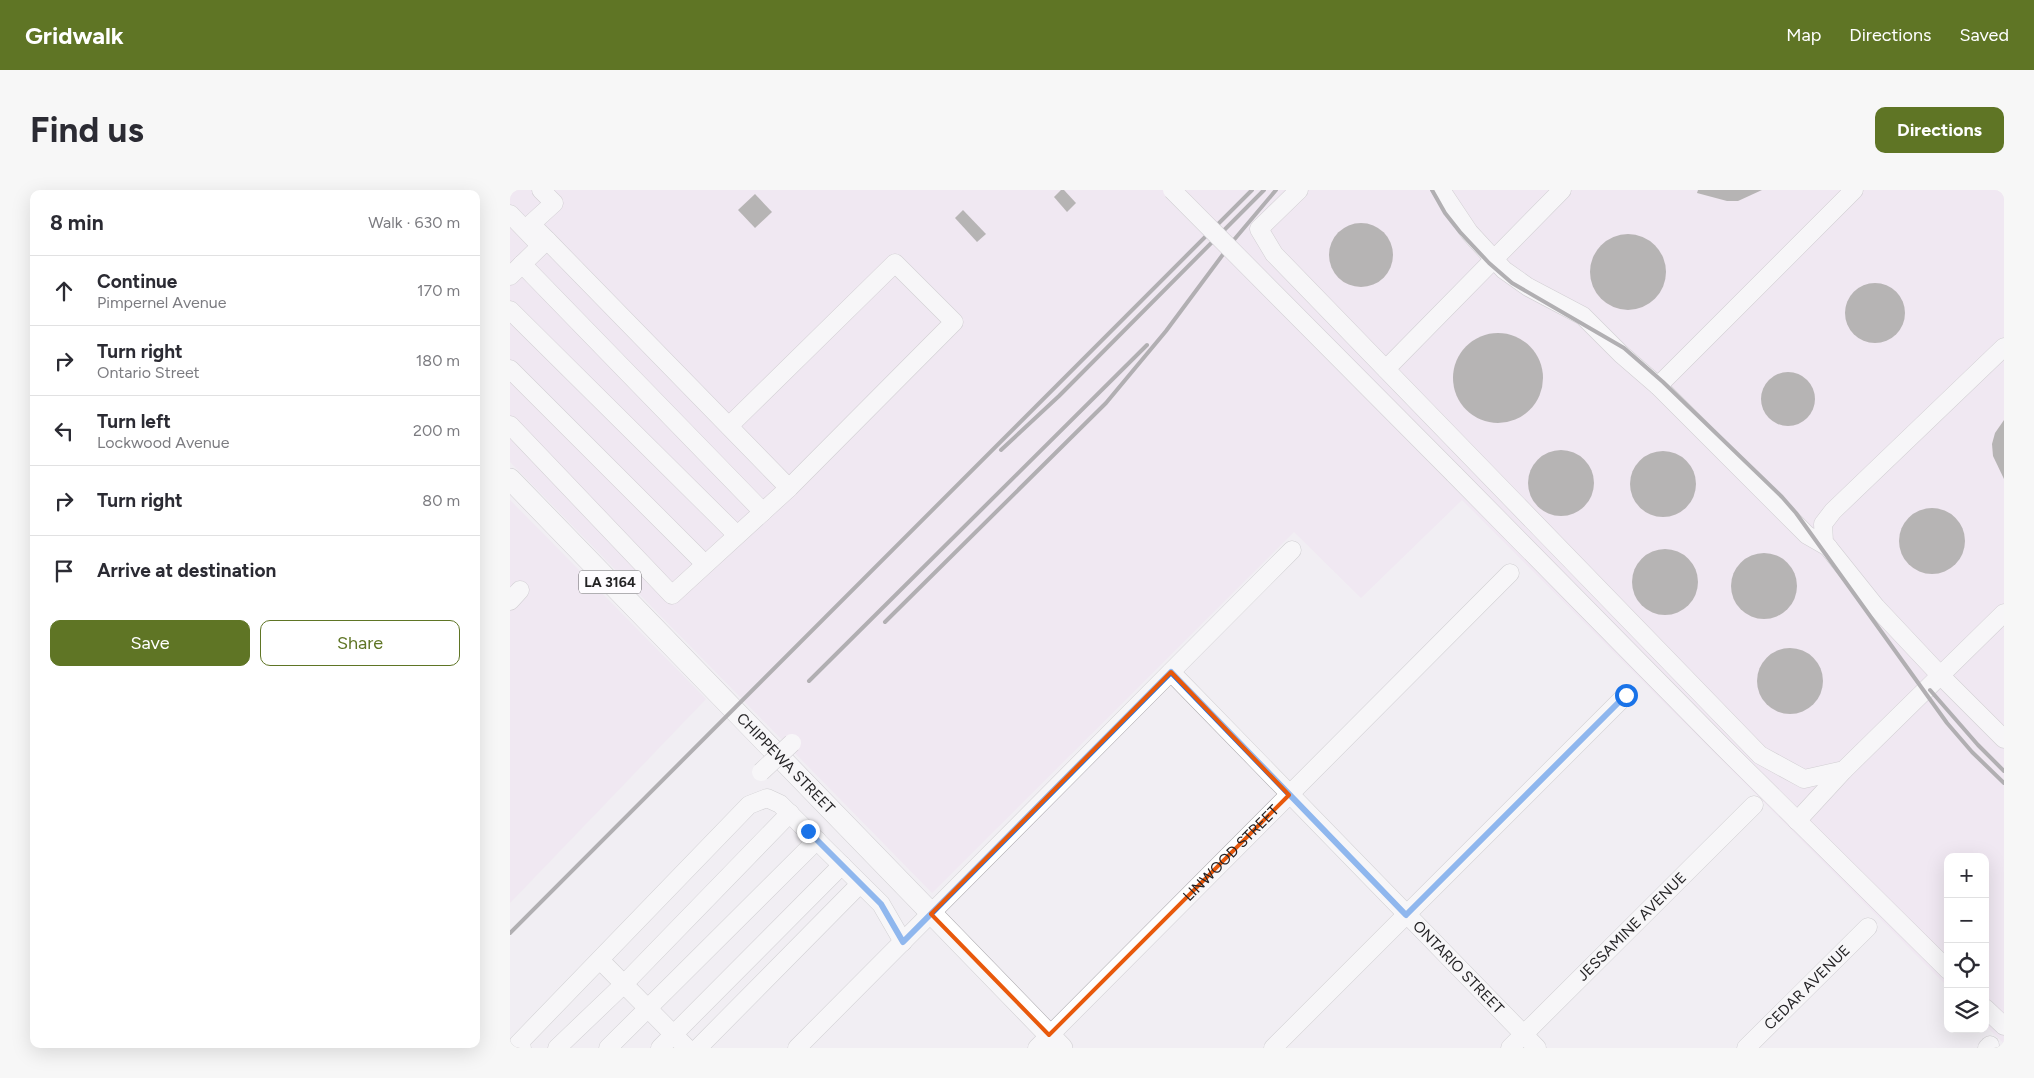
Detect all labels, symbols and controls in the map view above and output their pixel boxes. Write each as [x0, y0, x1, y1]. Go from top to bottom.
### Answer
text: Gridwalk [25, 21, 124, 50]
text: Map [1786, 24, 1821, 46]
text: Directions [1849, 24, 1931, 46]
text: Saved [1959, 24, 2009, 46]
button: Directions [1875, 107, 2004, 153]
text: Find us [30, 109, 144, 151]
text: 8 min [50, 210, 104, 235]
text: Walk · 630 m [368, 213, 460, 232]
text: Continue [97, 270, 177, 293]
icon: ahead [50, 277, 78, 305]
text: 170 m [417, 281, 460, 300]
text: Pimpernel Avenue [97, 293, 226, 312]
text: Turn right [97, 340, 183, 363]
icon: right [50, 347, 78, 375]
text: 180 m [416, 351, 460, 370]
text: Ontario Street [97, 363, 200, 382]
text: Turn left [97, 410, 171, 433]
icon: left [50, 417, 78, 445]
text: 200 m [413, 421, 460, 440]
text: Lockwood Avenue [97, 433, 229, 452]
icon: right [50, 487, 78, 515]
text: Turn right [97, 489, 183, 512]
text: 80 m [422, 491, 460, 510]
icon: arrive [50, 557, 78, 585]
text: Arrive at destination [97, 559, 276, 582]
road number: LA 3164 [579, 571, 641, 594]
button: Save [50, 620, 250, 666]
button: Share [260, 620, 460, 666]
route start [1615, 684, 1638, 707]
street label: CHIPPEWA STREET [733, 709, 839, 818]
street label: LINWOOD STREET [1179, 801, 1283, 905]
route end [797, 820, 820, 843]
map controls [1944, 853, 1989, 1033]
button: + [1944, 853, 1989, 898]
street label: JESSAMINE AVENUE [1574, 869, 1690, 985]
button: − [1944, 898, 1989, 943]
street label: ONTARIO STREET [1409, 917, 1508, 1018]
street label: CEDAR AVENUE [1761, 941, 1854, 1034]
button: locate [1944, 943, 1989, 988]
button: layers [1944, 988, 1989, 1033]

